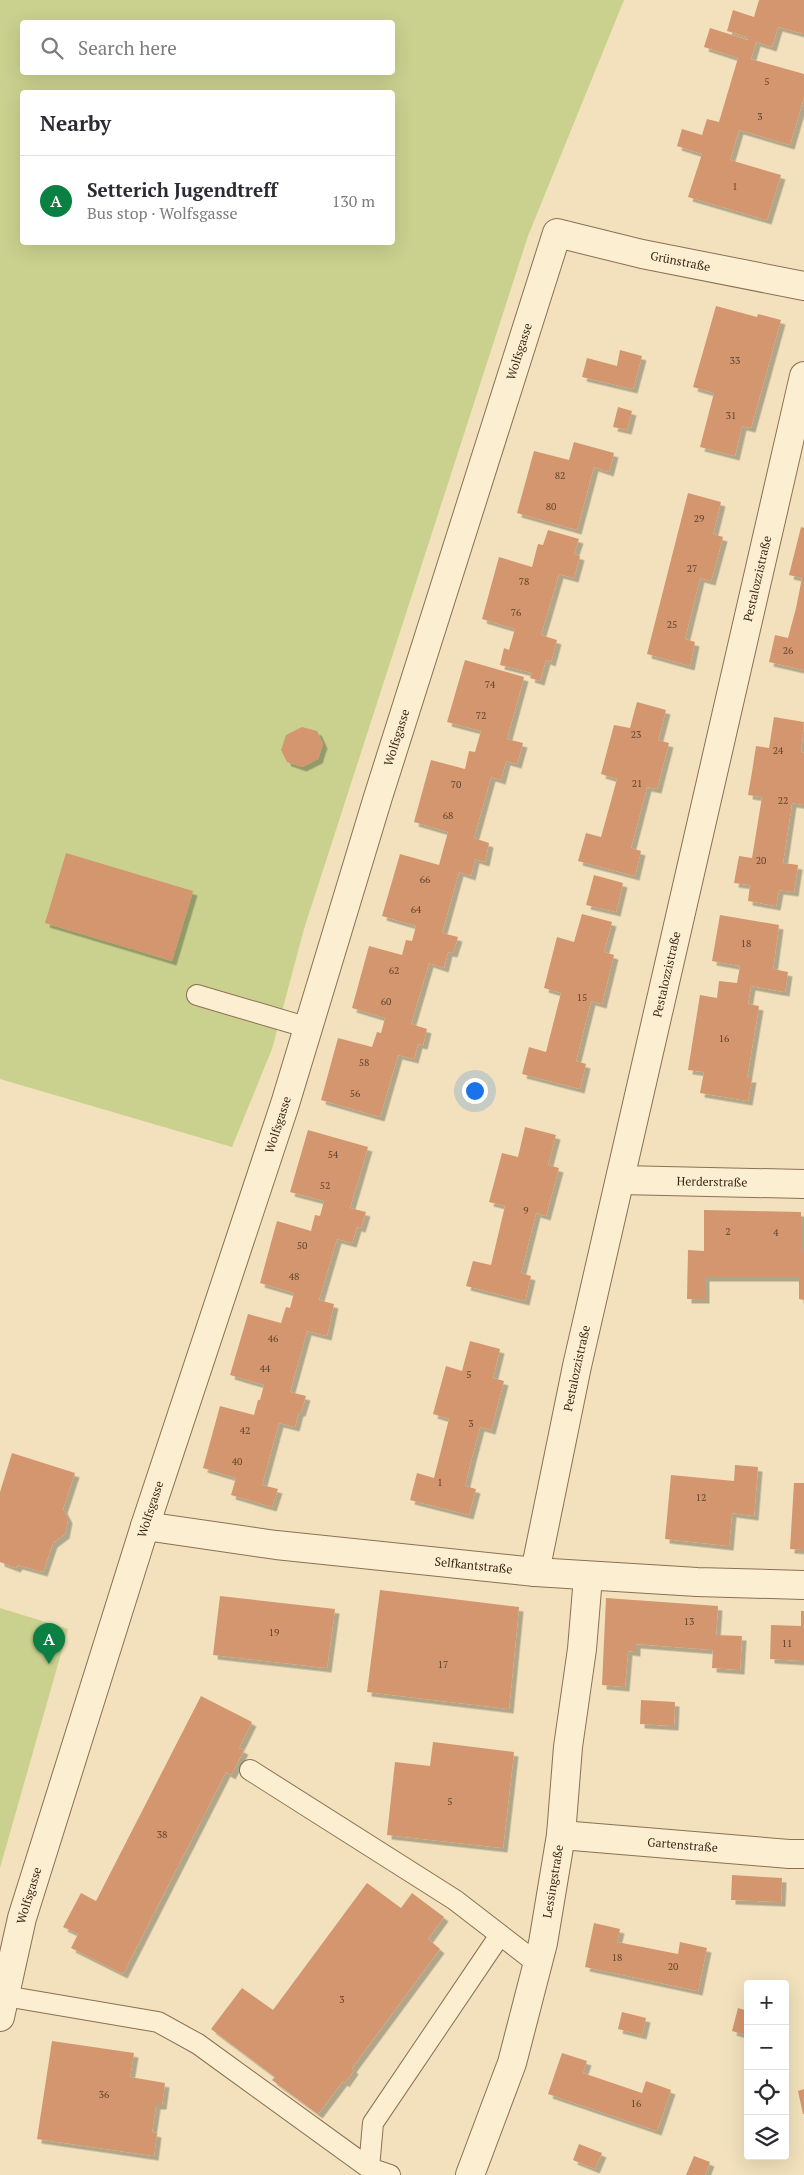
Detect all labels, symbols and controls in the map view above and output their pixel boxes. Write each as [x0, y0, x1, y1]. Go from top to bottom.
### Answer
search box [20, 20, 395, 75]
icon: search [38, 34, 66, 62]
text: Search here [78, 35, 177, 60]
house number: 5 [764, 75, 770, 88]
text: Nearby [40, 109, 111, 137]
house number: 3 [757, 110, 763, 123]
text: Setterich Jugendtreff [87, 177, 277, 202]
house number: 1 [732, 180, 738, 193]
text: A [50, 190, 62, 212]
text: 130 m [332, 190, 375, 212]
text: Bus stop · Wolfsgasse [87, 202, 238, 224]
street label: Grünstraße [649, 248, 712, 274]
street label: Wolfsgasse [503, 321, 535, 382]
house number: 33 [730, 354, 740, 367]
house number: 31 [726, 409, 736, 422]
house number: 82 [555, 469, 565, 482]
house number: 80 [546, 500, 556, 513]
house number: 29 [694, 512, 704, 525]
street label: Pestalozzistraße [740, 534, 774, 623]
house number: 27 [687, 562, 697, 575]
house number: 78 [519, 575, 529, 588]
house number: 76 [511, 606, 522, 619]
house number: 25 [667, 618, 677, 631]
house number: 26 [783, 644, 794, 657]
house number: 74 [485, 678, 496, 691]
street label: Wolfsgasse [380, 707, 412, 768]
house number: 72 [476, 709, 486, 722]
house number: 23 [631, 728, 641, 741]
house number: 24 [773, 744, 784, 757]
house number: 21 [632, 777, 642, 790]
house number: 70 [451, 778, 461, 791]
house number: 22 [778, 794, 788, 807]
house number: 68 [443, 809, 453, 822]
house number: 20 [756, 854, 766, 867]
house number: 66 [420, 873, 431, 886]
house number: 64 [411, 903, 422, 916]
street label: Pestalozzistraße [649, 930, 683, 1019]
house number: 18 [741, 937, 751, 950]
house number: 62 [389, 964, 399, 977]
house number: 15 [577, 991, 587, 1004]
house number: 60 [381, 995, 391, 1008]
house number: 16 [719, 1032, 730, 1045]
house number: 58 [359, 1056, 369, 1069]
your location [462, 1078, 488, 1104]
house number: 56 [350, 1087, 361, 1100]
street label: Wolfsgasse [261, 1094, 294, 1155]
house number: 54 [328, 1148, 339, 1161]
street label: Herderstraße [676, 1173, 748, 1190]
house number: 52 [320, 1179, 330, 1192]
house number: 9 [523, 1204, 529, 1217]
house number: 2 [725, 1225, 731, 1238]
house number: 4 [773, 1226, 779, 1239]
house number: 50 [297, 1239, 307, 1252]
house number: 48 [289, 1270, 299, 1283]
street label: Pestalozzistraße [560, 1324, 593, 1413]
house number: 46 [268, 1332, 279, 1345]
house number: 44 [260, 1362, 271, 1375]
house number: 5 [466, 1368, 472, 1381]
house number: 3 [468, 1417, 474, 1430]
house number: 42 [240, 1424, 250, 1437]
house number: 40 [232, 1455, 242, 1468]
house number: 1 [437, 1476, 443, 1489]
street label: Wolfsgasse [134, 1479, 166, 1539]
house number: 12 [696, 1491, 706, 1504]
street label: Selfkantstraße [434, 1554, 513, 1577]
house number: 13 [684, 1615, 694, 1628]
pin: A [33, 1623, 65, 1664]
house number: 19 [269, 1626, 279, 1639]
house number: 11 [782, 1637, 792, 1650]
house number: 17 [438, 1658, 448, 1671]
house number: 5 [447, 1795, 453, 1808]
house number: 38 [157, 1828, 167, 1841]
street label: Gartenstraße [647, 1834, 718, 1855]
street label: Lessingstraße [539, 1844, 566, 1919]
street label: Wolfsgasse [13, 1865, 45, 1925]
house number: 18 [612, 1951, 622, 1964]
house number: 20 [668, 1960, 678, 1973]
map controls [744, 1980, 789, 2160]
button: + [744, 1980, 789, 2025]
house number: 3 [339, 1993, 345, 2006]
button: − [744, 2025, 789, 2070]
button: locate [744, 2070, 789, 2115]
house number: 36 [99, 2088, 110, 2101]
house number: 16 [631, 2097, 642, 2110]
button: layers [744, 2115, 789, 2160]

